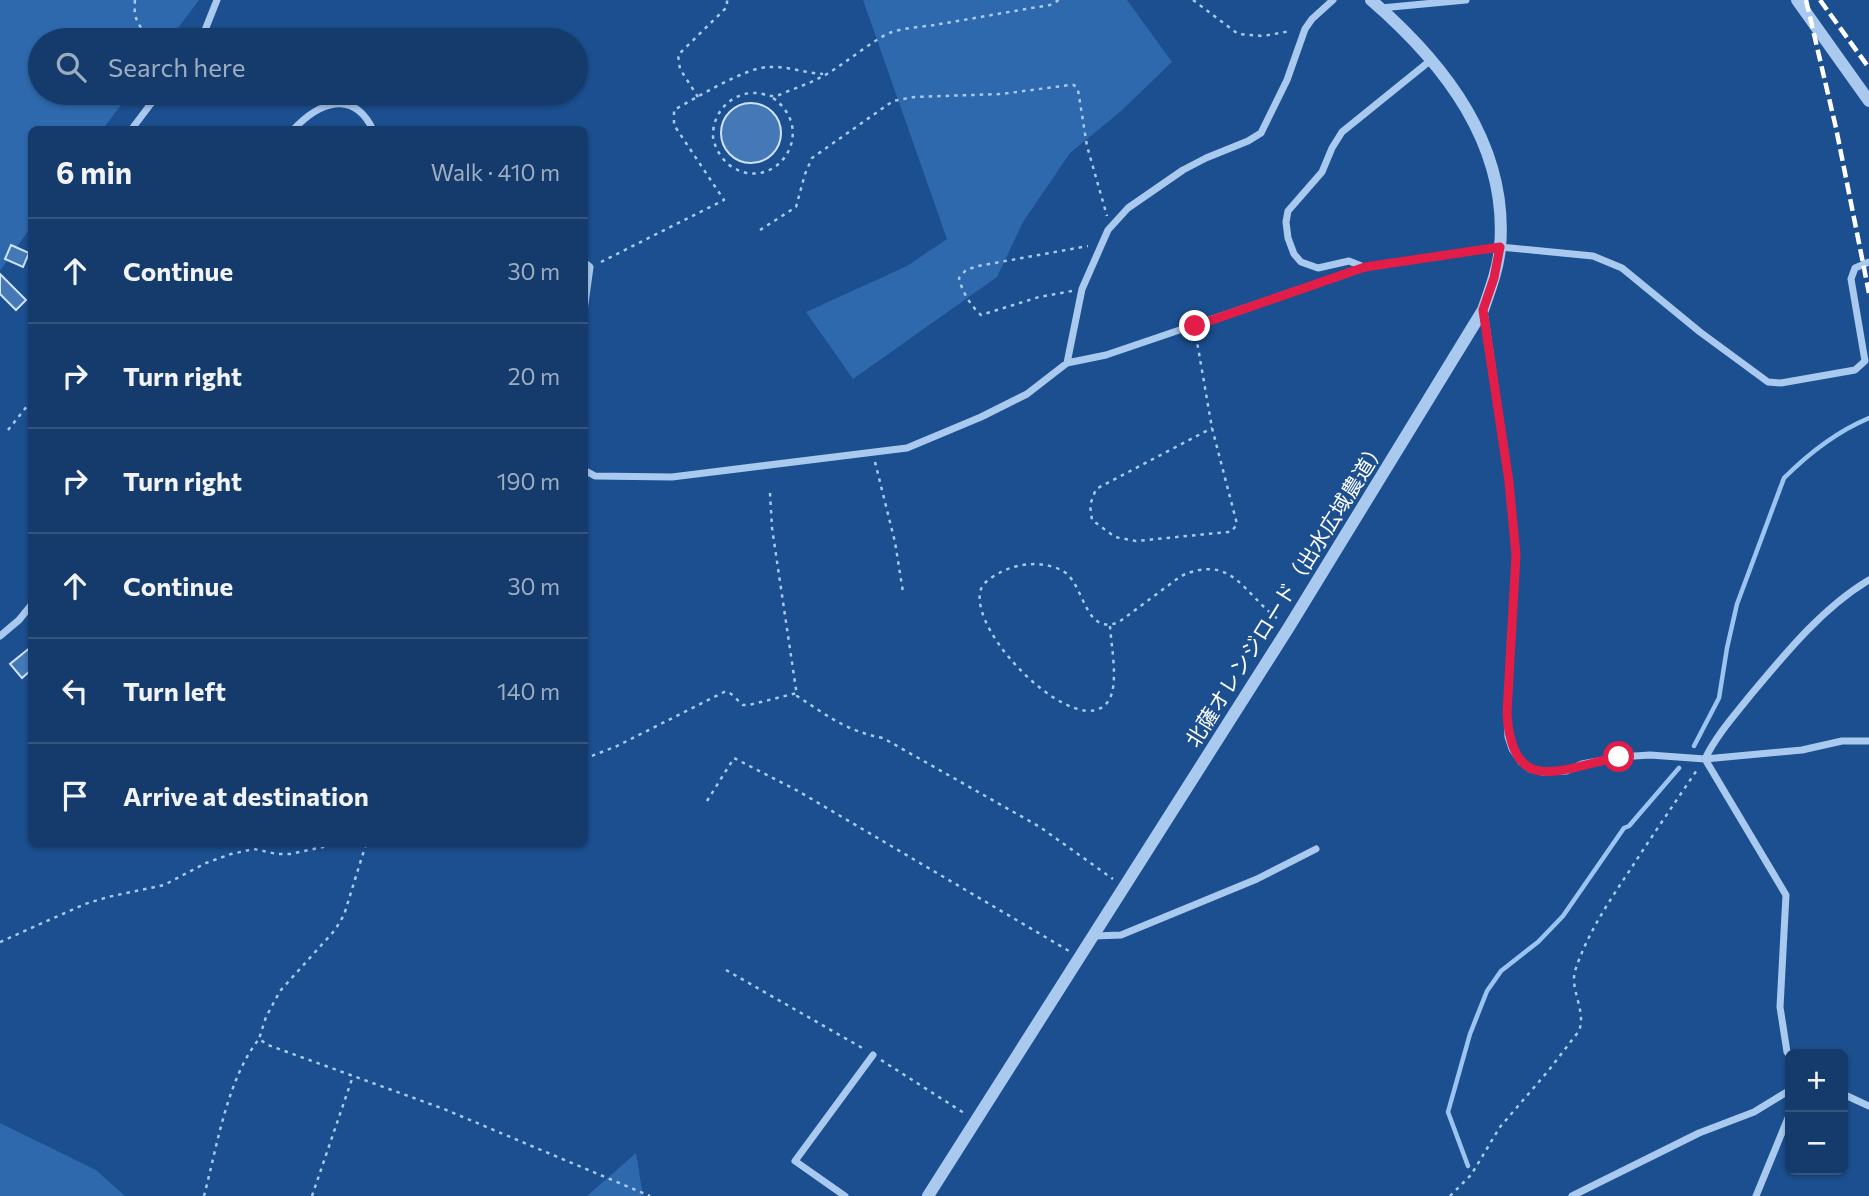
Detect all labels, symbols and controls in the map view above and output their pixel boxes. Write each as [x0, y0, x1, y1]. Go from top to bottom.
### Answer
search box [28, 28, 588, 105]
icon: search [52, 48, 90, 86]
text: Search here [108, 51, 246, 82]
text: 6 min [56, 153, 132, 190]
text: Walk · 410 m [431, 158, 560, 186]
icon: ahead [56, 252, 94, 290]
text: Continue [123, 255, 233, 286]
text: 30 m [507, 257, 560, 285]
route end [1179, 310, 1210, 341]
icon: right [56, 357, 94, 395]
text: Turn right [123, 360, 242, 391]
text: 20 m [508, 362, 560, 390]
street label: 北薩オレンジロード（出水広域農道） [1180, 435, 1390, 751]
icon: right [56, 462, 94, 500]
text: Turn right [123, 465, 242, 496]
text: 190 m [497, 467, 560, 495]
icon: ahead [56, 567, 94, 605]
text: Continue [123, 570, 233, 601]
text: 30 m [507, 572, 560, 600]
icon: left [56, 672, 94, 710]
text: Turn left [123, 675, 226, 706]
text: 140 m [497, 677, 560, 705]
route start [1603, 741, 1634, 772]
icon: arrive [56, 777, 94, 815]
text: Arrive at destination [123, 780, 369, 811]
map controls [1785, 1049, 1848, 1175]
button: + [1785, 1049, 1848, 1112]
button: − [1785, 1112, 1848, 1175]

